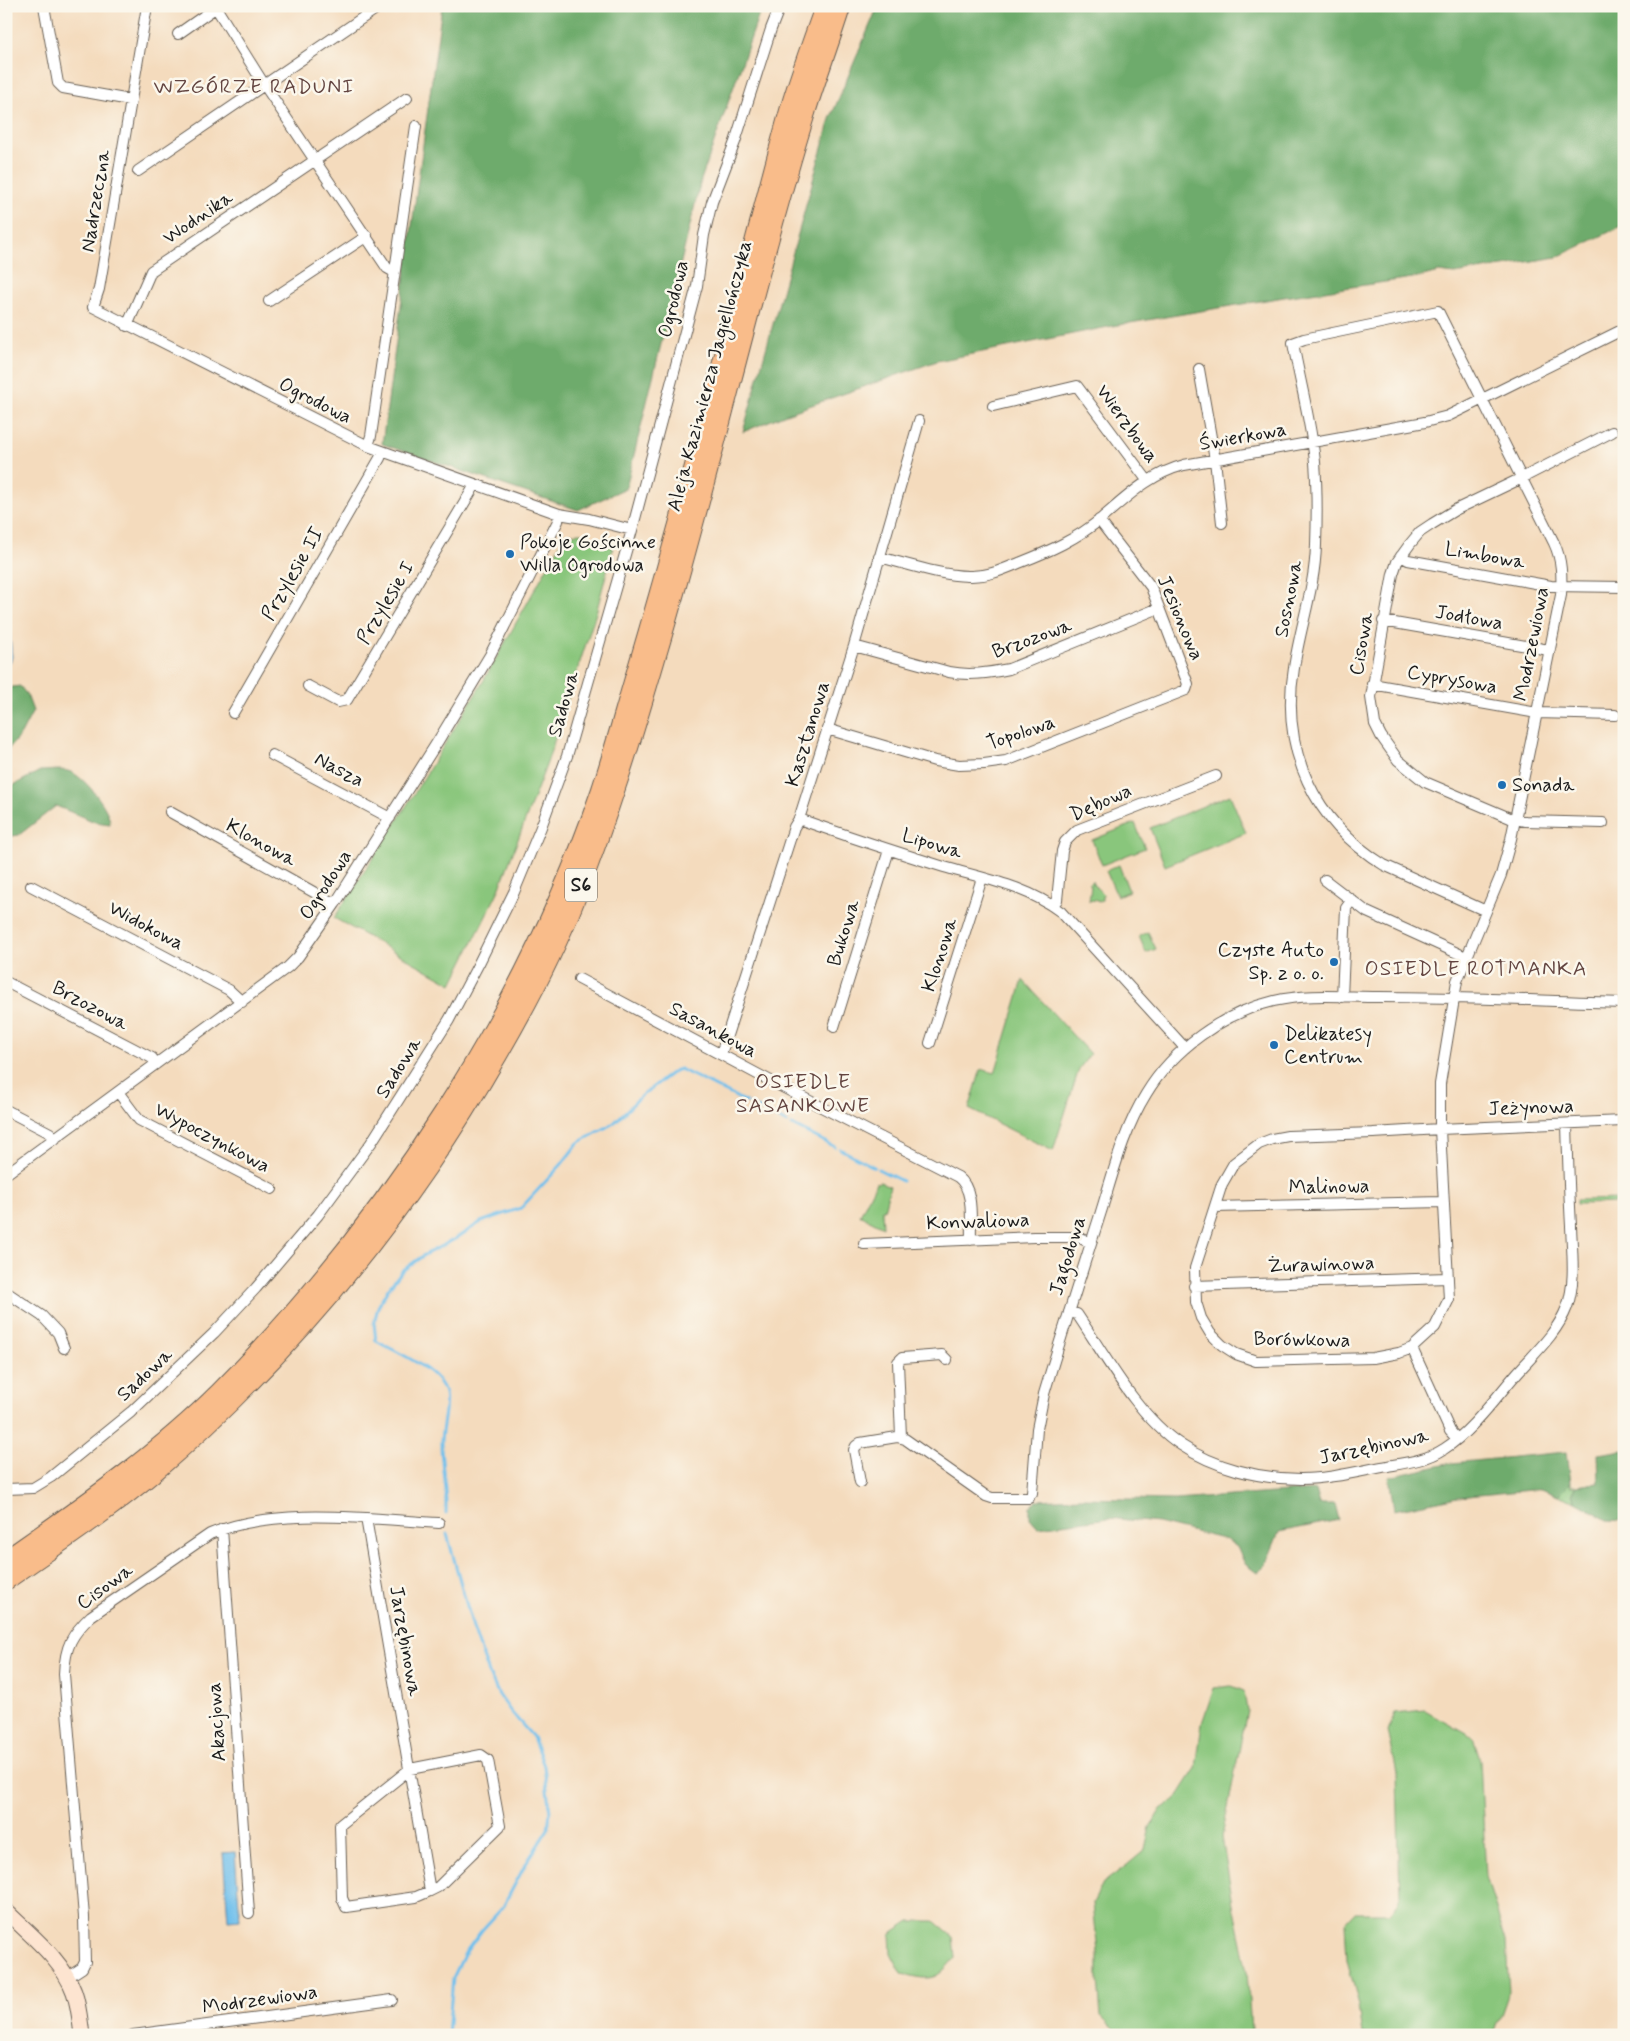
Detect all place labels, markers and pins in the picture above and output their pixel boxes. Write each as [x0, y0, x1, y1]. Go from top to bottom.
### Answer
place label: Pokoje Gościnne Willa Ogrodowa [520, 529, 656, 579]
marker: Pokoje Gościnne Willa Ogrodowa [504, 548, 516, 560]
place label: Sonada [1512, 772, 1576, 799]
marker: Sonada [1496, 779, 1508, 791]
place label: Czyste Auto Sp. z o. o. [1217, 937, 1324, 987]
marker: Czyste Auto Sp. z o. o. [1328, 956, 1340, 968]
place label: Delikatesy Centrum [1284, 1021, 1372, 1071]
marker: Delikatesy Centrum [1268, 1039, 1280, 1051]

